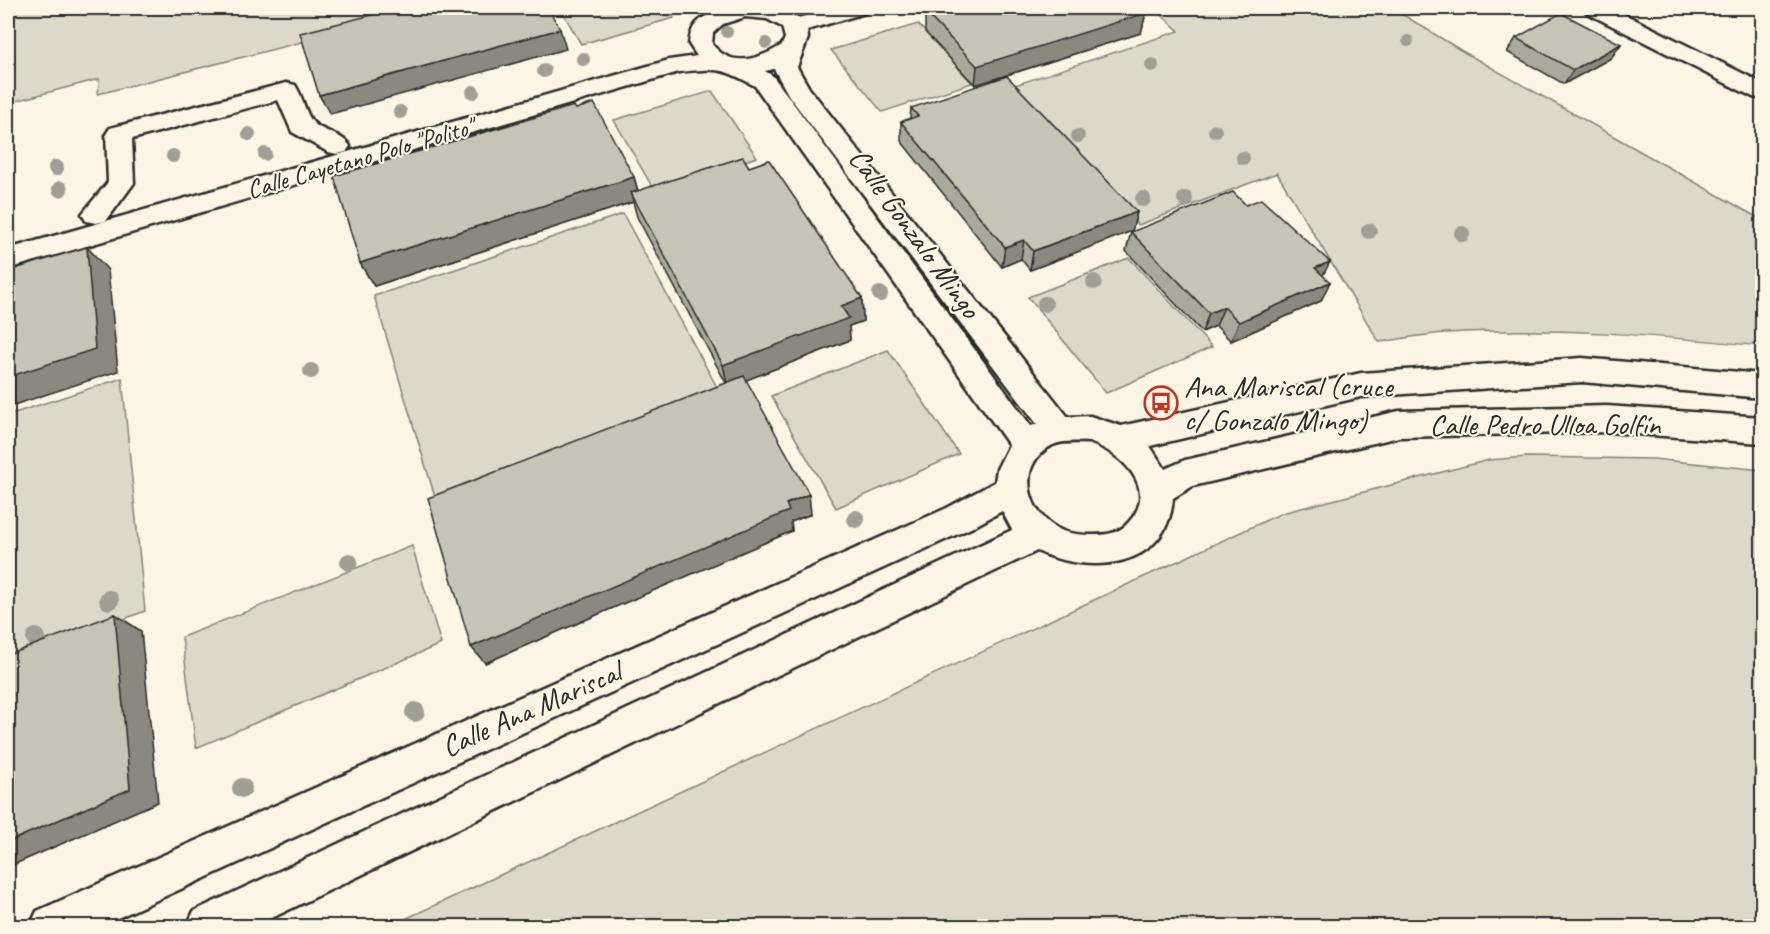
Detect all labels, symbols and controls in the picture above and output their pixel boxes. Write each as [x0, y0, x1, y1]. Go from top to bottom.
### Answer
street label: Calle Cayetano Polo "Polito" [243, 109, 482, 206]
street label: Calle Gonzalo Mingo [841, 141, 990, 327]
place label: Ana Mariscal (cruce c/ Gonzalo Mingo) [1184, 367, 1395, 439]
bus stop icon: Ana Mariscal (cruce c/ Gonzalo Mingo) [1143, 385, 1179, 421]
street label: Calle Pedro Ulloa Golfín [1429, 405, 1662, 443]
street label: Calle Ana Mariscal [435, 650, 631, 765]

